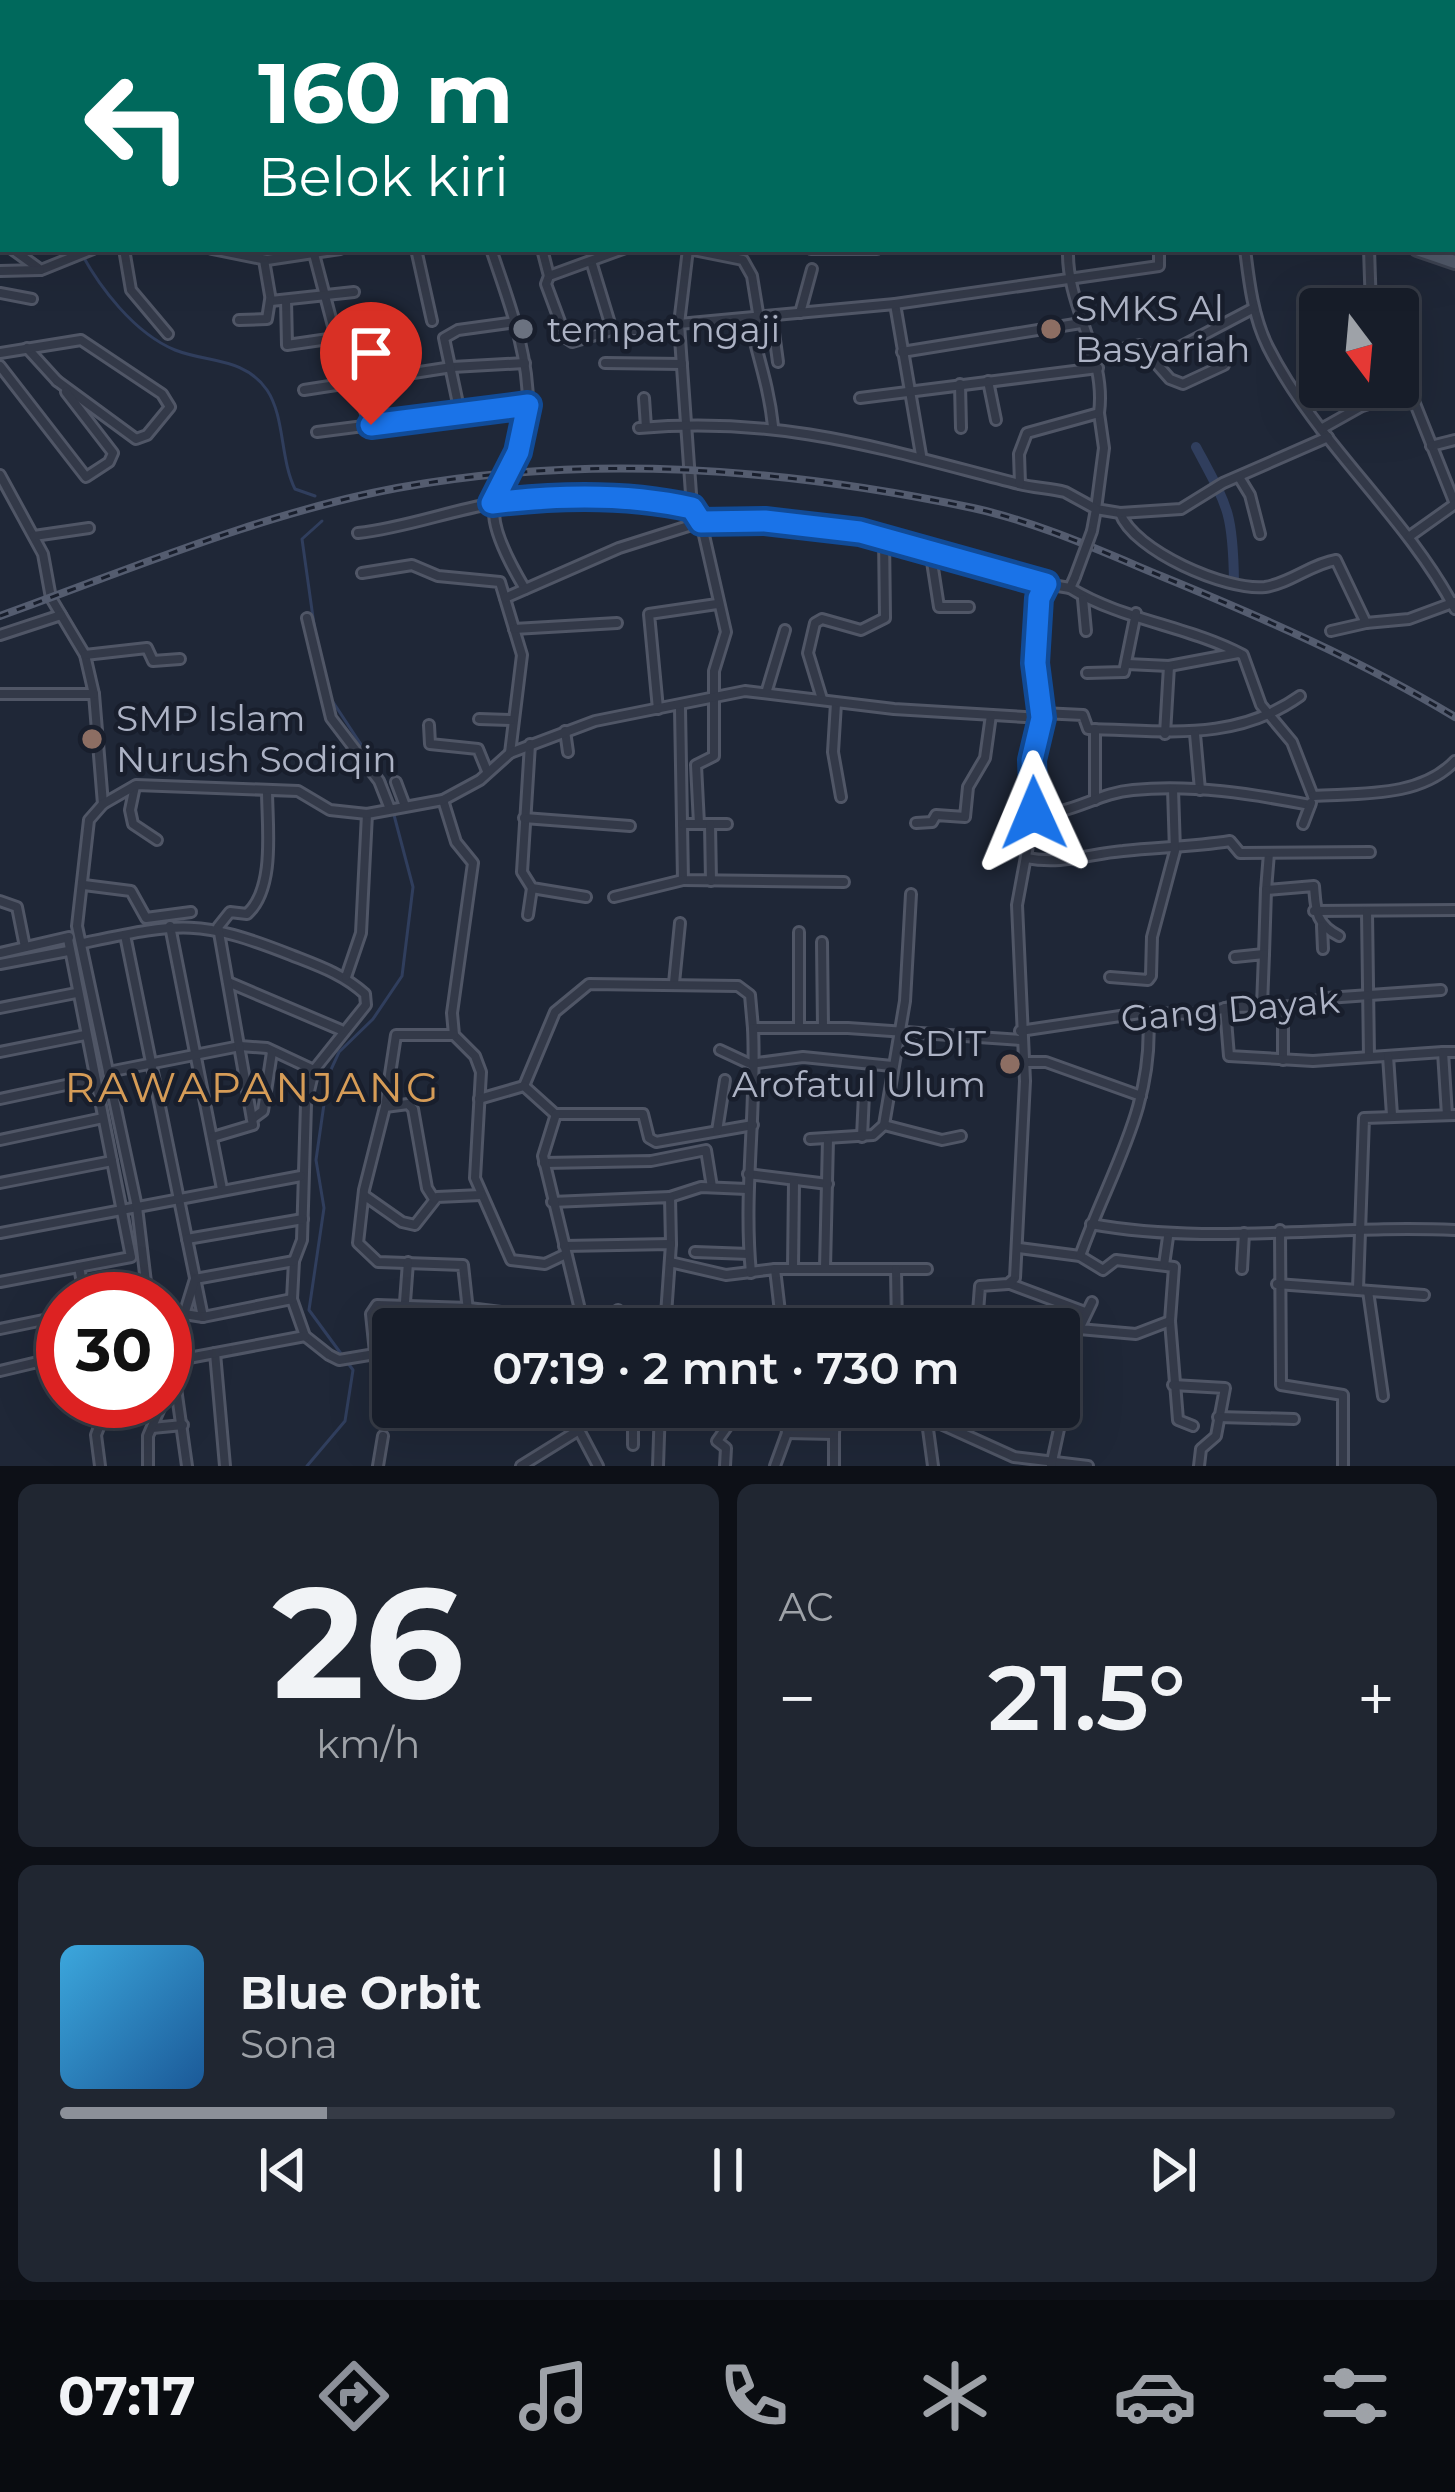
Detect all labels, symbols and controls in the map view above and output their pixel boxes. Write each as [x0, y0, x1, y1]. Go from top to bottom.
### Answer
text: 160 m [258, 42, 513, 144]
icon: left [60, 48, 216, 204]
text: Belok kiri [258, 144, 509, 210]
place label: SMKS Al Basyariah [1075, 286, 1250, 371]
north arrow [1299, 288, 1419, 408]
map controls [1299, 288, 1419, 408]
pin [320, 302, 422, 425]
place label: tempat ngaji [547, 307, 780, 351]
marker: tempat ngaji [510, 316, 536, 342]
marker: SMKS Al Basyariah [1038, 316, 1064, 342]
icon: arrive [338, 320, 404, 386]
place label: SMP Islam Nurush Sodiqin [116, 696, 397, 781]
marker: SMP Islam Nurush Sodiqin [79, 726, 105, 752]
position arrow [971, 750, 1097, 876]
street label: Gang Dayak [1119, 977, 1342, 1040]
place label: SDIT Arofatul Ulum [732, 1021, 986, 1106]
marker: SDIT Arofatul Ulum [997, 1051, 1023, 1077]
district label: RAWAPANJANG [65, 1061, 441, 1113]
speed limit sign: 30 [36, 1272, 192, 1428]
text: 07:19 · 2 mnt · 730 m [492, 1340, 960, 1395]
text: 26 [273, 1547, 464, 1737]
text: AC [779, 1583, 834, 1631]
text: 21.5° [988, 1643, 1186, 1753]
text: − [779, 1658, 816, 1739]
text: + [1357, 1658, 1395, 1739]
text: km/h [316, 1720, 420, 1768]
text: Blue Orbit [240, 1965, 481, 2020]
text: Sona [240, 2020, 338, 2068]
icon: previous [250, 2137, 316, 2203]
icon: pause [695, 2137, 761, 2203]
icon: next [1140, 2137, 1206, 2203]
icon: directions [312, 2354, 396, 2438]
icon: music [512, 2354, 596, 2438]
icon: phone [712, 2354, 796, 2438]
icon: climate [913, 2354, 997, 2438]
icon: car [1113, 2354, 1197, 2438]
icon: filters [1313, 2354, 1397, 2438]
text: 07:17 [58, 2363, 196, 2429]

